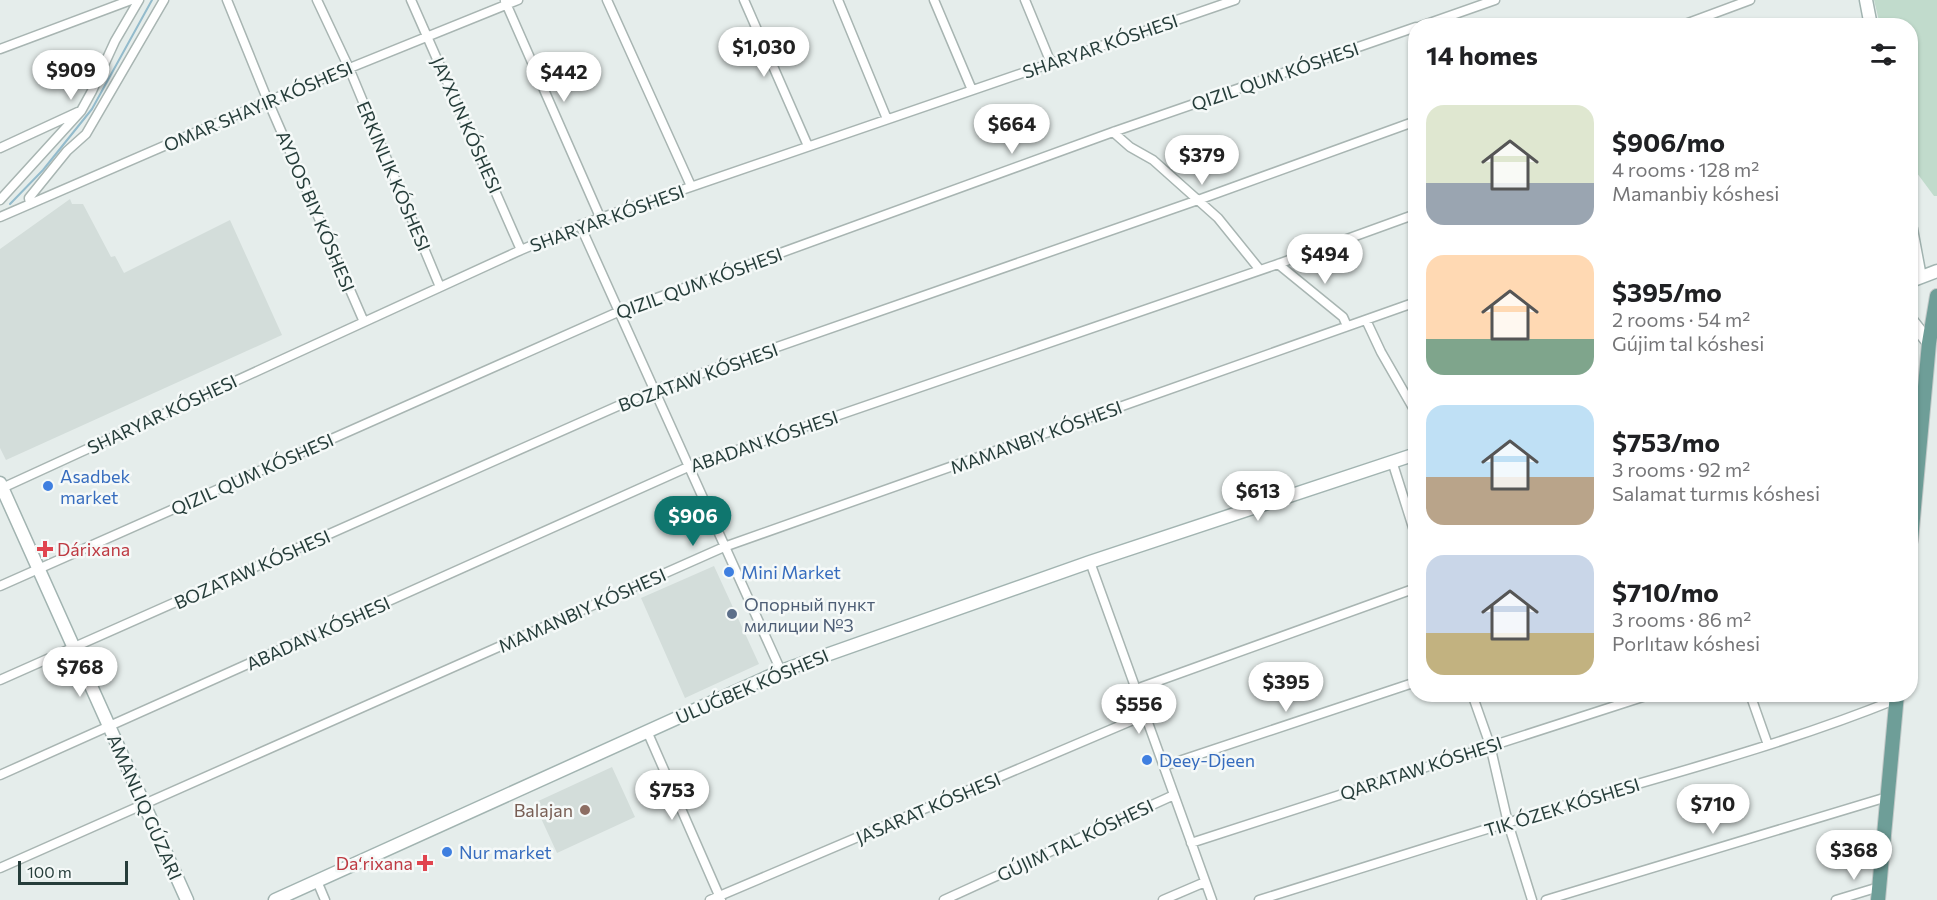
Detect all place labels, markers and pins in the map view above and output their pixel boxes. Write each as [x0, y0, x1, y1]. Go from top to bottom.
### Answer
pin: $1,030 [715, 27, 813, 78]
pin: $909 [35, 50, 107, 101]
pin: $442 [528, 52, 600, 103]
pin: $664 [976, 104, 1048, 155]
pin: $379 [1166, 135, 1238, 186]
pin: $494 [1289, 234, 1361, 285]
place label: Asadbek market [60, 465, 131, 508]
pin: $613 [1222, 471, 1294, 522]
marker: Asadbek market [41, 479, 55, 493]
pin: $906 [657, 496, 729, 547]
place label: Dárixana [57, 538, 130, 560]
marker: Dárixana [38, 542, 52, 556]
place label: Mini Market [741, 561, 841, 583]
marker: Mini Market [722, 565, 736, 579]
place label: Опорный пункт милиции №3 [744, 593, 876, 636]
marker: Опорный пункт милиции №3 [725, 607, 739, 621]
pin: $768 [44, 647, 116, 698]
pin: $395 [1250, 662, 1322, 713]
pin: $556 [1103, 684, 1175, 735]
place label: Deey-Djeen [1159, 749, 1255, 771]
marker: Deey-Djeen [1140, 753, 1154, 767]
pin: $753 [636, 770, 708, 821]
pin: $710 [1677, 784, 1749, 835]
place label: Balajan [514, 799, 573, 821]
marker: Balajan [578, 803, 592, 817]
pin: $368 [1818, 830, 1890, 881]
place label: Nur market [459, 841, 552, 863]
marker: Nur market [440, 845, 454, 859]
place label: Daʻrixana [336, 852, 413, 874]
marker: Daʻrixana [418, 856, 432, 870]

